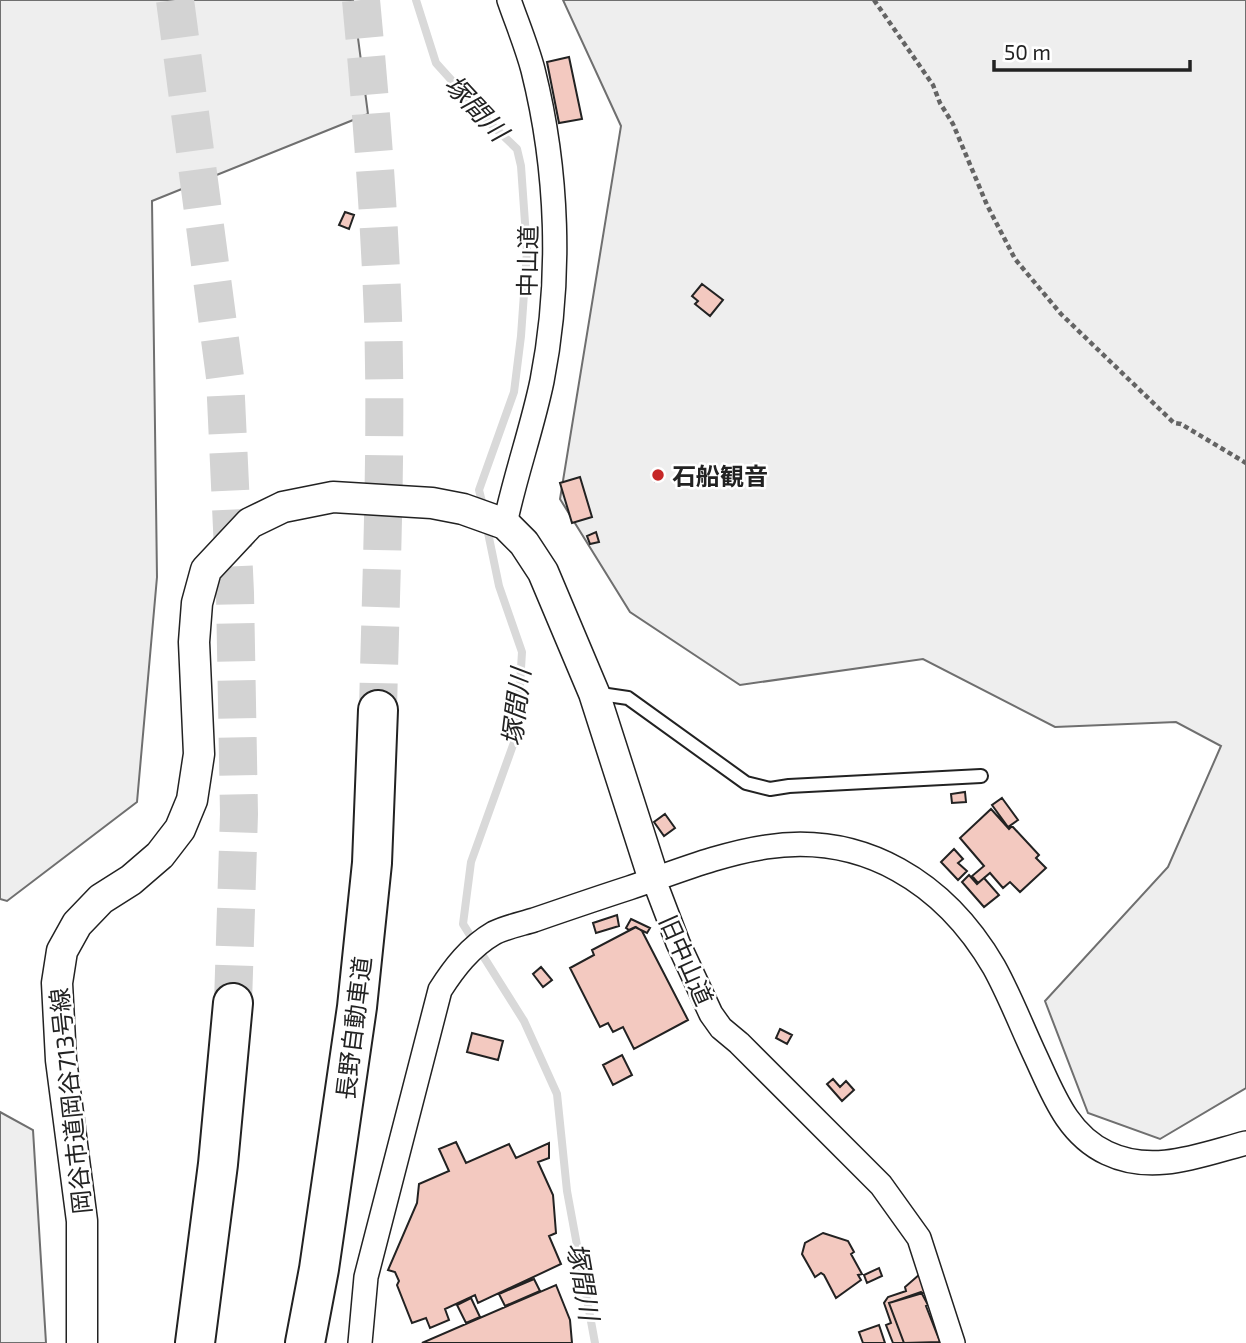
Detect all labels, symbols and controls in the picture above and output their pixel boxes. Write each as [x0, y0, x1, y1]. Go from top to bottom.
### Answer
scale bar [994, 28, 1190, 72]
text: 50 m [1004, 39, 1051, 64]
water label: 塚間川 [439, 68, 517, 148]
street label: 中山道 [512, 225, 542, 297]
place label: 石船観音 [672, 461, 768, 490]
marker: 石船観音 [650, 467, 666, 483]
water label: 塚間川 [495, 663, 536, 748]
street label: 旧中山道 [654, 910, 720, 1010]
street label: 長野自動車道 [330, 955, 376, 1101]
street label: 岡谷市道岡谷713号線 [44, 987, 96, 1215]
water label: 塚間川 [562, 1240, 607, 1325]

